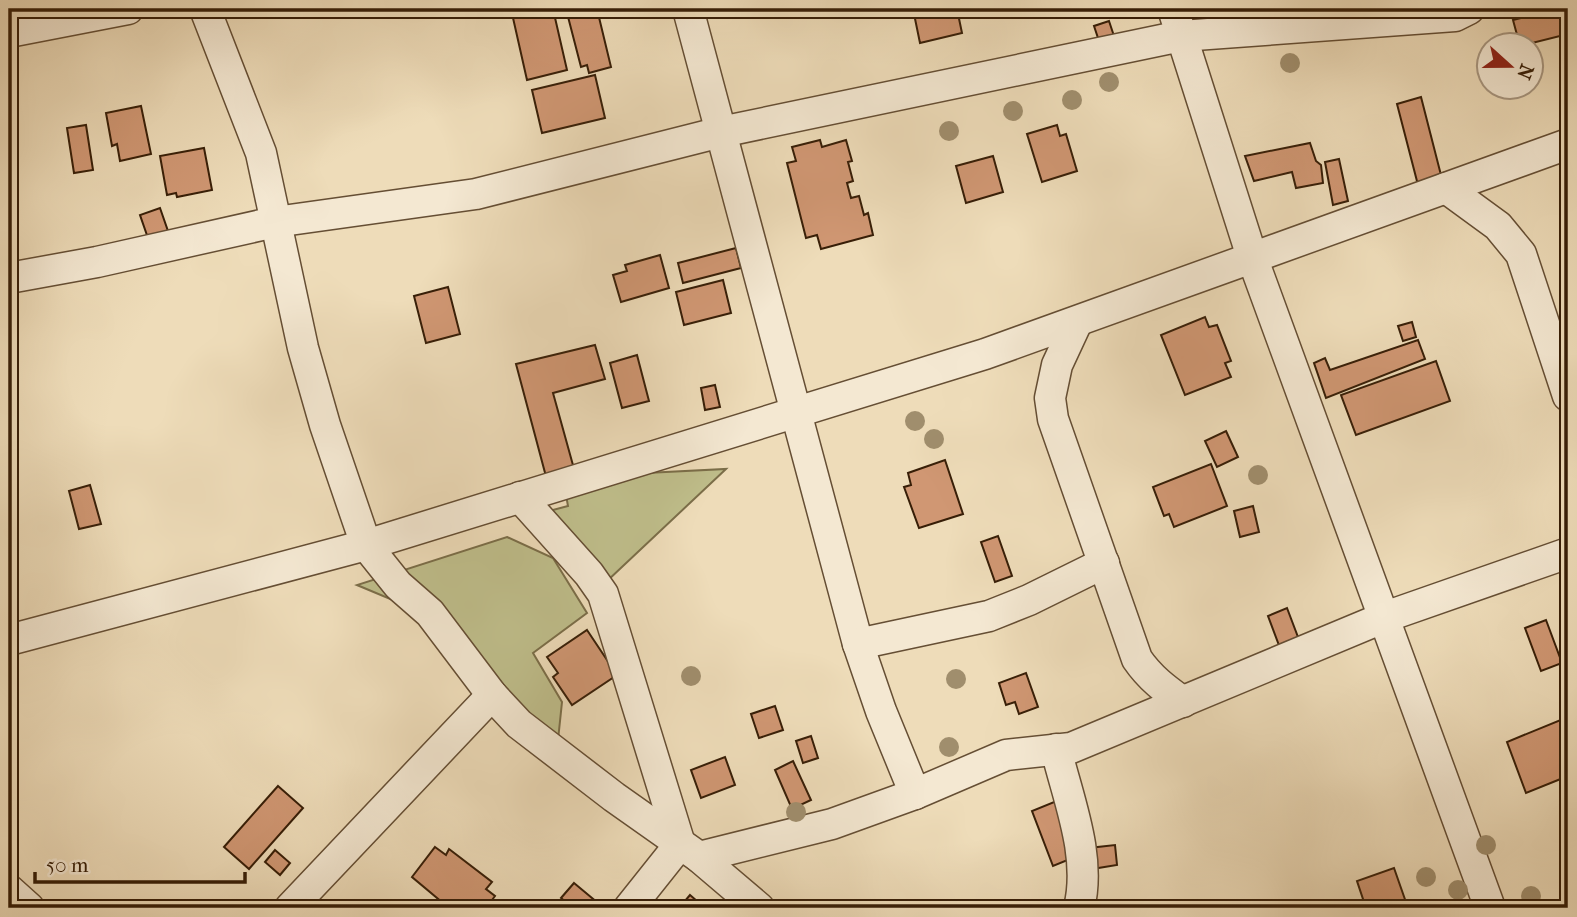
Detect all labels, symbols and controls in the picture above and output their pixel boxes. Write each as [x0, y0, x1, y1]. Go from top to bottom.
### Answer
north arrow [1476, 32, 1546, 102]
text: N [1512, 61, 1538, 83]
scale bar [35, 840, 245, 884]
text: 50 m [46, 853, 89, 877]

